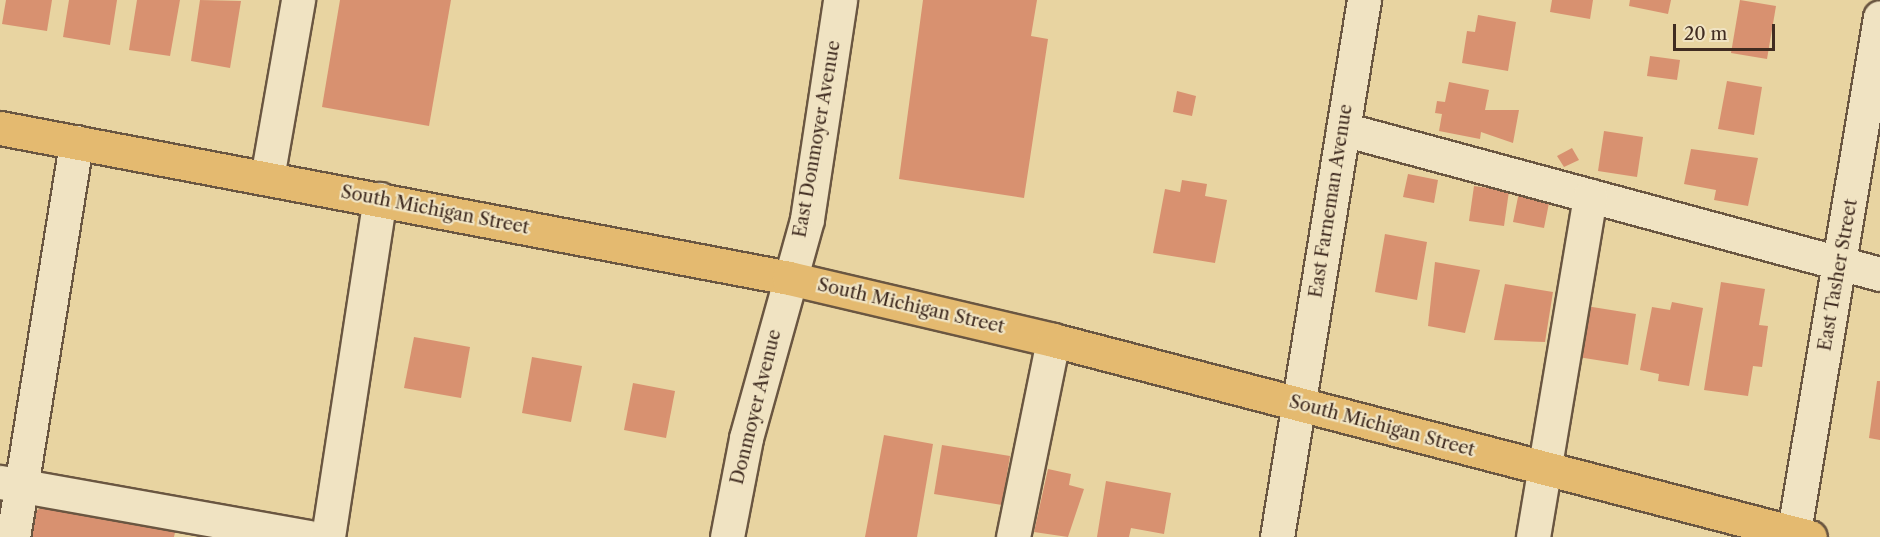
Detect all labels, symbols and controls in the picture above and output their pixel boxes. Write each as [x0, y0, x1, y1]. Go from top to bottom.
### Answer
scale bar [1676, 12, 1778, 50]
text: 20 m [1684, 23, 1727, 45]
street label: East Donmoyer Avenue [789, 38, 845, 240]
street label: East Farneman Avenue [1305, 102, 1357, 300]
street label: South Michigan Street [339, 181, 531, 239]
street label: East Tasher Street [1814, 197, 1862, 353]
street label: South Michigan Street [815, 274, 1007, 338]
street label: Donmoyer Avenue [726, 327, 786, 487]
street label: South Michigan Street [1287, 391, 1477, 461]

